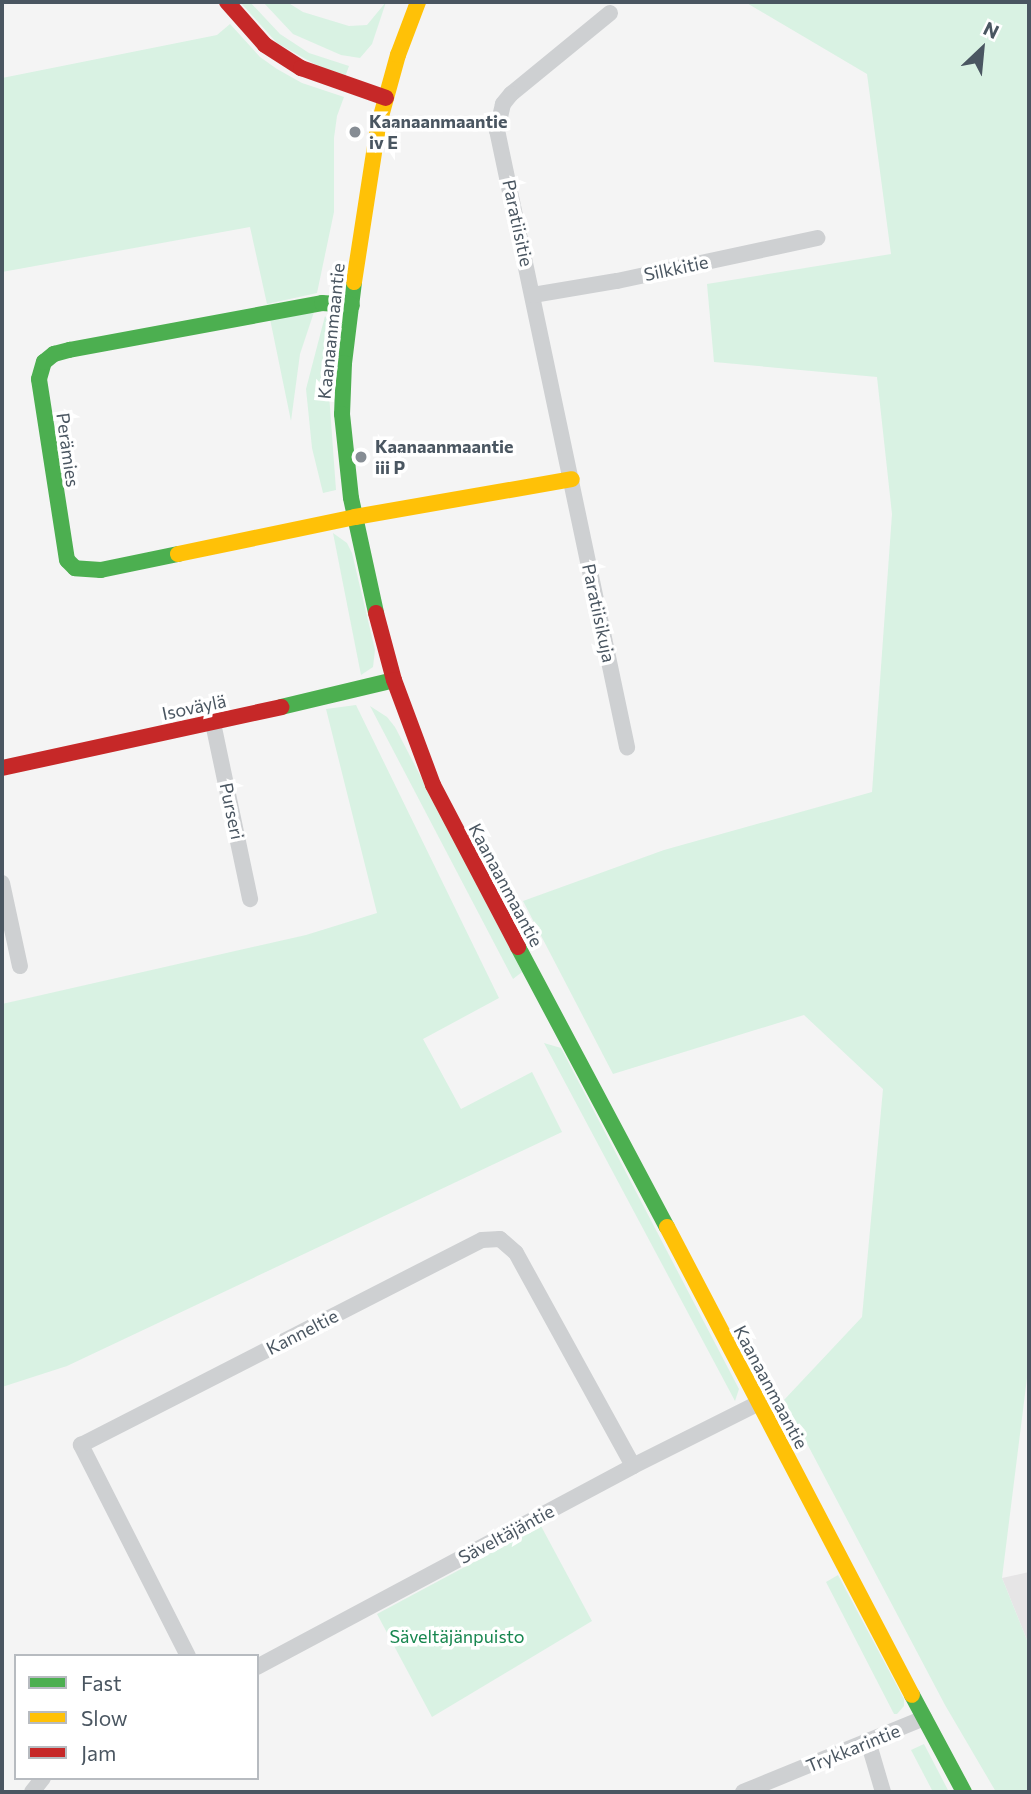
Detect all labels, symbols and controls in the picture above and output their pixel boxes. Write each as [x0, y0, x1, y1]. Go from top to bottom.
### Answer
north arrow [947, 14, 1017, 84]
text: N [980, 16, 1003, 43]
place label: Kaanaanmaantie iv E [369, 111, 508, 154]
marker: Kaanaanmaantie iv E [347, 124, 363, 140]
street label: Paratiisitie [498, 178, 538, 268]
street label: Silkkitie [642, 251, 710, 285]
street label: Kaanaanmaantie [313, 262, 349, 400]
street label: Perämies [52, 411, 84, 489]
place label: Kaanaanmaantie iii P [375, 436, 514, 478]
marker: Kaanaanmaantie iii P [353, 449, 369, 465]
street label: Paratiisikuja [578, 562, 620, 664]
street label: Isoväylä [160, 690, 228, 724]
street label: Purseri [215, 781, 249, 841]
street label: Kaanaanmaantie [464, 820, 548, 950]
street label: Kanneltie [262, 1305, 342, 1359]
street label: Kaanaanmaantie [729, 1322, 813, 1452]
street label: Säveltäjäntie [455, 1500, 557, 1568]
park label: Säveltäjänpuisto [389, 1625, 525, 1647]
legend [14, 1654, 259, 1780]
text: Fast [81, 1670, 122, 1695]
text: Slow [81, 1705, 128, 1730]
street label: Trykkarintie [803, 1719, 903, 1777]
text: Jam [81, 1740, 116, 1765]

